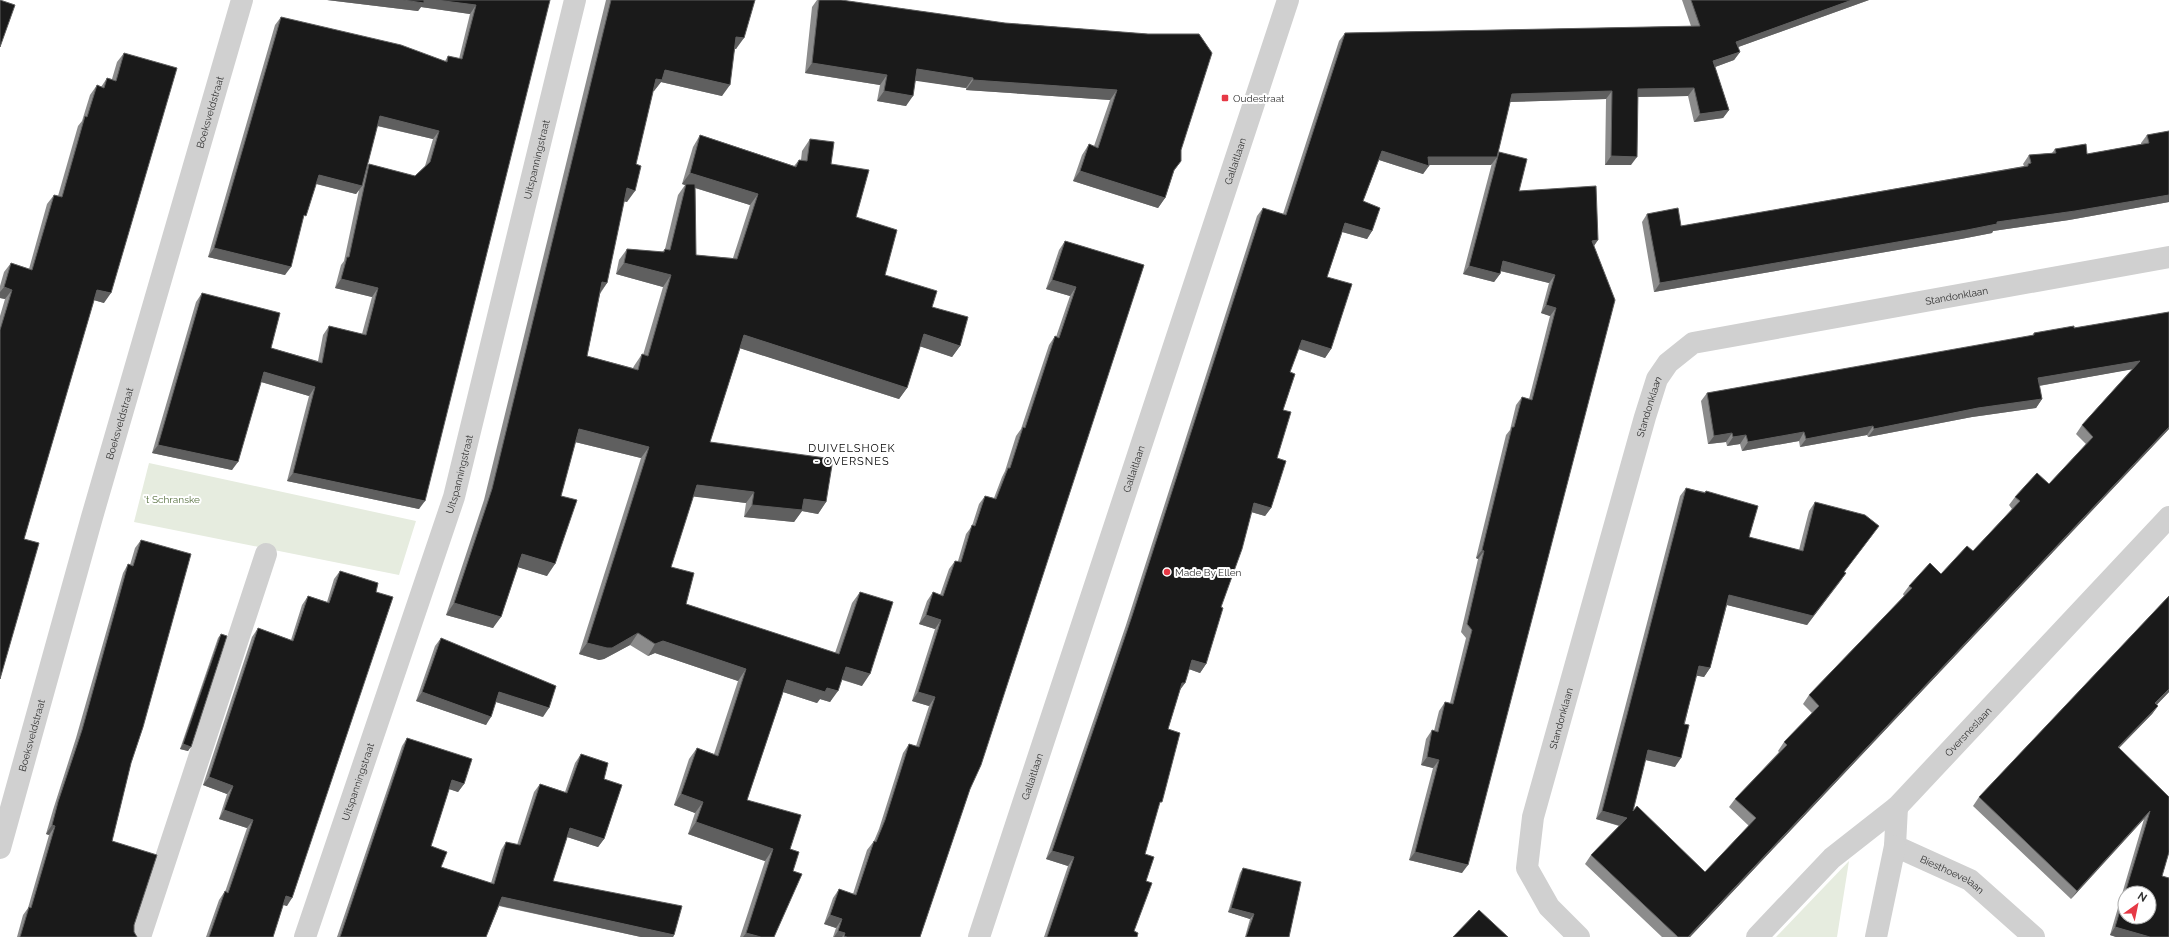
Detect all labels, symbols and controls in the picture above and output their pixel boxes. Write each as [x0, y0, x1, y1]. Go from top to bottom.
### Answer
street label: Boeksveldstraat [194, 74, 225, 150]
marker: Oudestraat [1220, 93, 1230, 103]
place label: Oudestraat [1233, 93, 1285, 104]
street label: Uitspanningstraat [521, 118, 551, 200]
street label: Gallaitlaan [1222, 136, 1248, 186]
street label: Standonklaan [1924, 284, 1989, 306]
street label: Standonklaan [1634, 373, 1663, 438]
street label: Boeksveldstraat [103, 385, 135, 461]
street label: Uitspanningstraat [443, 433, 475, 515]
district label: DUIVELSHOEK - OVERSNES [808, 442, 896, 468]
street label: Gallaitlaan [1121, 444, 1146, 494]
park label: 't Schranske [144, 494, 200, 505]
marker: Made By Ellen [1162, 567, 1172, 577]
place label: Made By Ellen [1175, 567, 1242, 578]
street label: Standonklaan [1547, 686, 1575, 750]
street label: Boeksveldstraat [16, 697, 47, 773]
street label: Oversneslaan [1942, 705, 1993, 758]
street label: Uitspanningstraat [339, 741, 376, 822]
street label: Gallaitlaan [1019, 752, 1045, 801]
street label: Biesthoevelaan [1919, 853, 1987, 896]
north arrow [2117, 885, 2157, 925]
text: N [2135, 889, 2149, 905]

